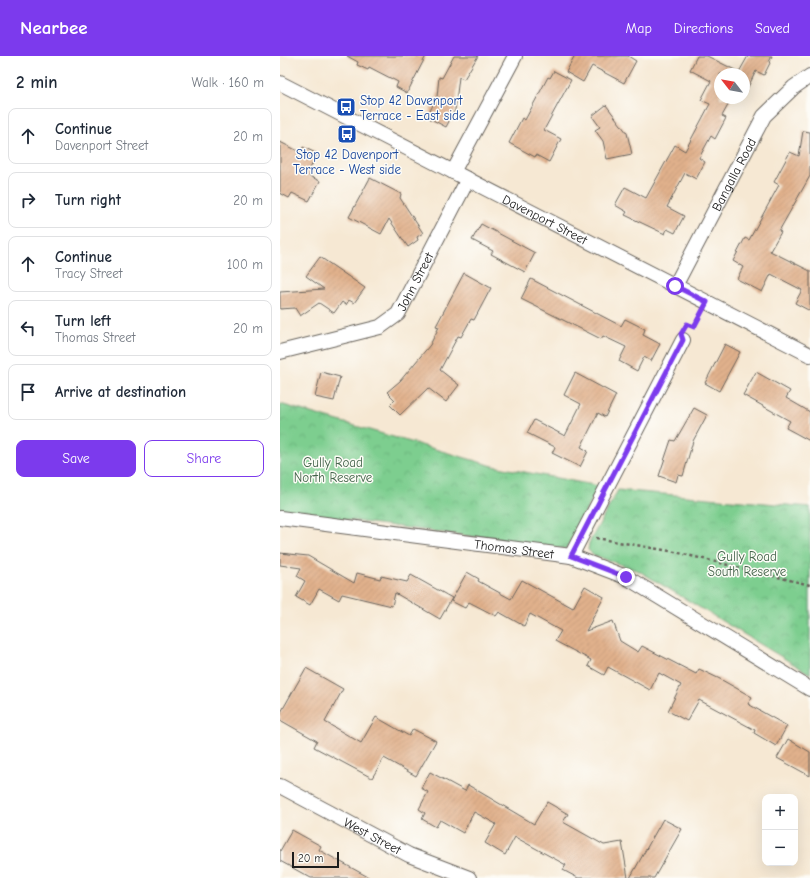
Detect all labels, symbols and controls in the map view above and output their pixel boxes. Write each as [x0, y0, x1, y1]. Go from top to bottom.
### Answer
text: Nearbee [20, 17, 88, 39]
text: Map [625, 20, 652, 37]
text: Directions [674, 20, 733, 37]
text: Saved [755, 20, 790, 37]
north arrow [714, 68, 750, 104]
text: 2 min [16, 73, 57, 92]
text: Walk · 160 m [192, 75, 264, 90]
place label: Stop 42 Davenport Terrace - East side [360, 93, 466, 123]
bus stop icon: Stop 42 Davenport Terrace - East side [335, 96, 357, 118]
text: Continue [55, 120, 112, 138]
bus stop icon: Stop 42 Davenport Terrace - West side [336, 123, 358, 145]
icon: ahead [17, 125, 39, 147]
text: 20 m [233, 129, 263, 144]
street label: Bangalla Road [709, 135, 759, 214]
text: Davenport Street [55, 138, 148, 153]
place label: Stop 42 Davenport Terrace - West side [293, 147, 401, 177]
icon: right [17, 189, 39, 211]
text: Turn right [55, 191, 121, 209]
street label: Davenport Street [500, 192, 591, 248]
text: 20 m [233, 193, 263, 208]
text: Continue [55, 248, 112, 266]
street label: John Street [394, 249, 437, 313]
icon: ahead [17, 253, 39, 275]
text: 100 m [227, 257, 263, 272]
text: Tracy Street [55, 266, 122, 281]
route start [666, 277, 684, 295]
text: Turn left [55, 312, 111, 330]
icon: left [17, 317, 39, 339]
text: 20 m [233, 321, 263, 336]
text: Thomas Street [55, 330, 135, 345]
icon: arrive [17, 381, 39, 403]
text: Arrive at destination [55, 383, 186, 401]
button: Save [16, 440, 136, 477]
button: Share [144, 440, 264, 477]
park label: Gully Road North Reserve [294, 455, 373, 485]
street label: Thomas Street [473, 536, 556, 562]
park label: Gully Road South Reserve [708, 549, 787, 579]
route end [617, 568, 635, 586]
map controls [762, 794, 798, 866]
button: + [762, 794, 798, 830]
street label: West Street [341, 815, 405, 858]
button: − [762, 830, 798, 866]
scale bar [292, 850, 339, 869]
text: 20 m [298, 852, 323, 865]

